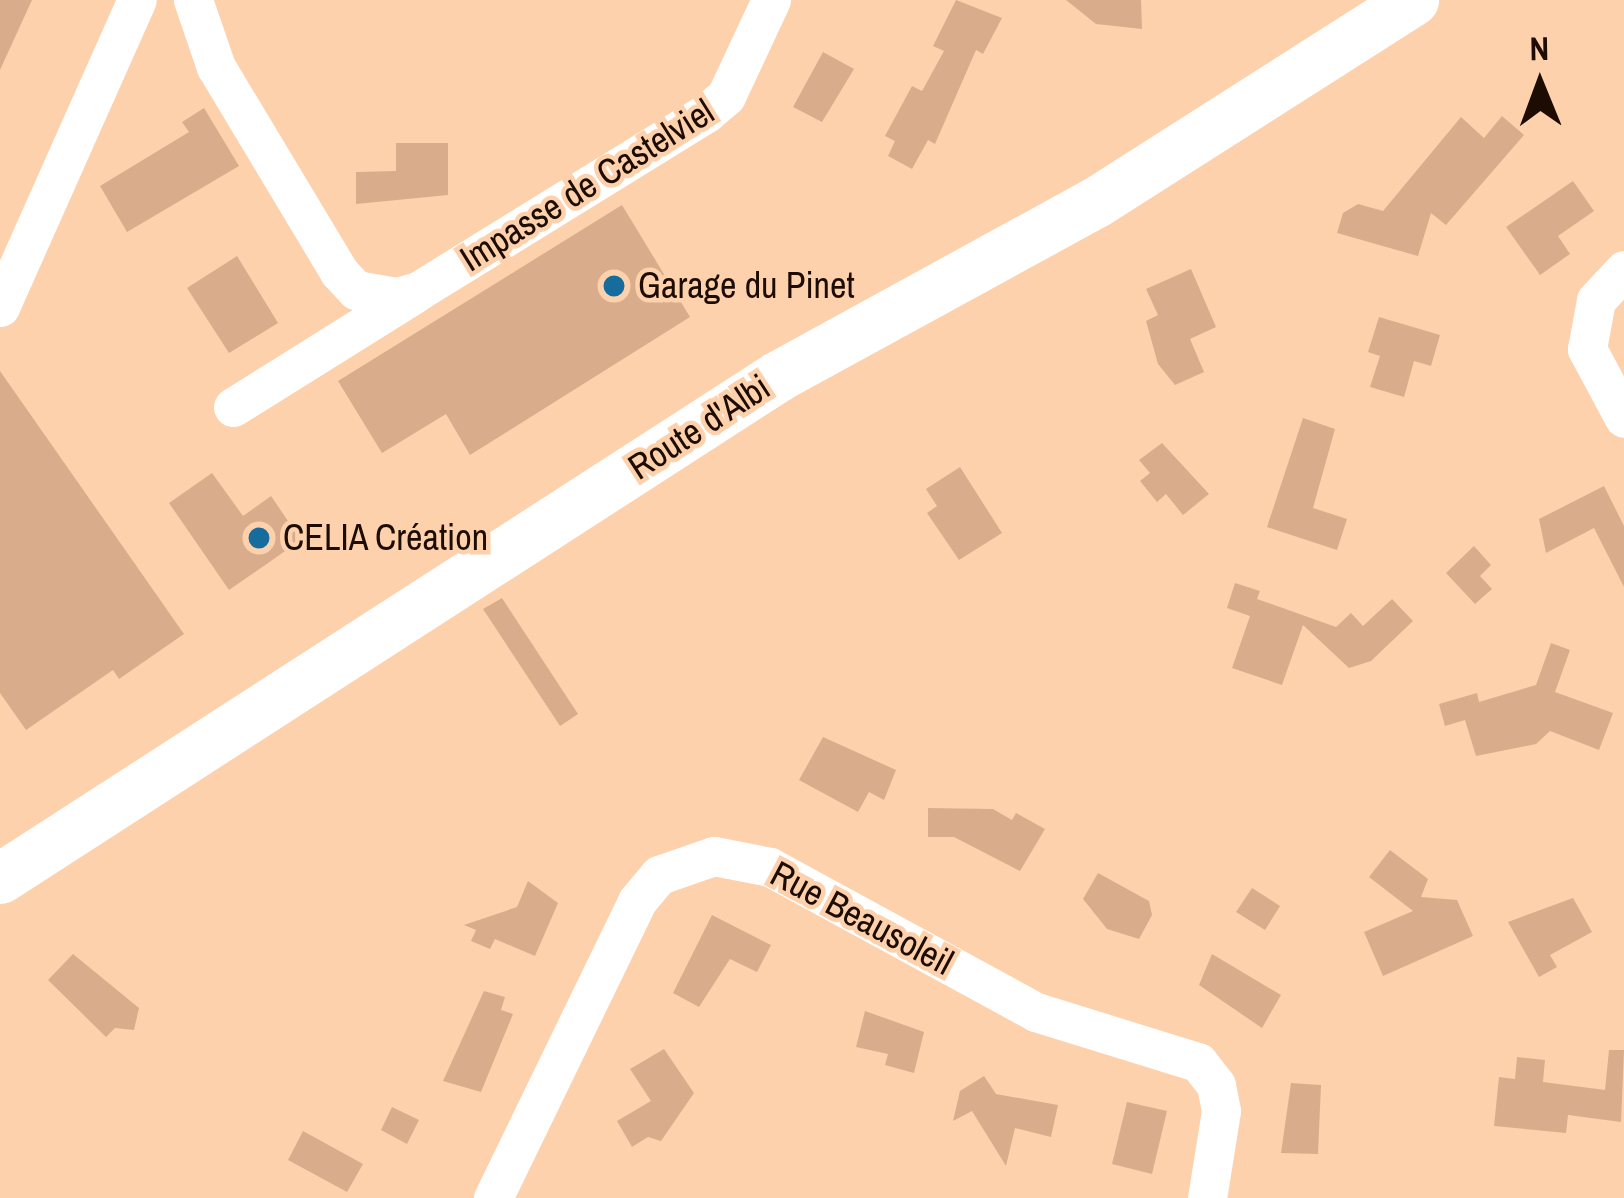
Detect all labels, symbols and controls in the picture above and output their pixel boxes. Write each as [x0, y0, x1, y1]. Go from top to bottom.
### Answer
north arrow [1480, 24, 1600, 144]
text: N [1529, 26, 1550, 70]
street label: Impasse de Castelviel [452, 90, 722, 280]
place label: Garage du Pinet [638, 264, 855, 308]
marker: Garage du Pinet [601, 273, 627, 299]
street label: Route d'Albi [620, 365, 778, 489]
place label: CELIA Création [283, 516, 490, 560]
marker: CELIA Création [246, 525, 272, 551]
street label: Rue Beausoleil [763, 852, 961, 984]

